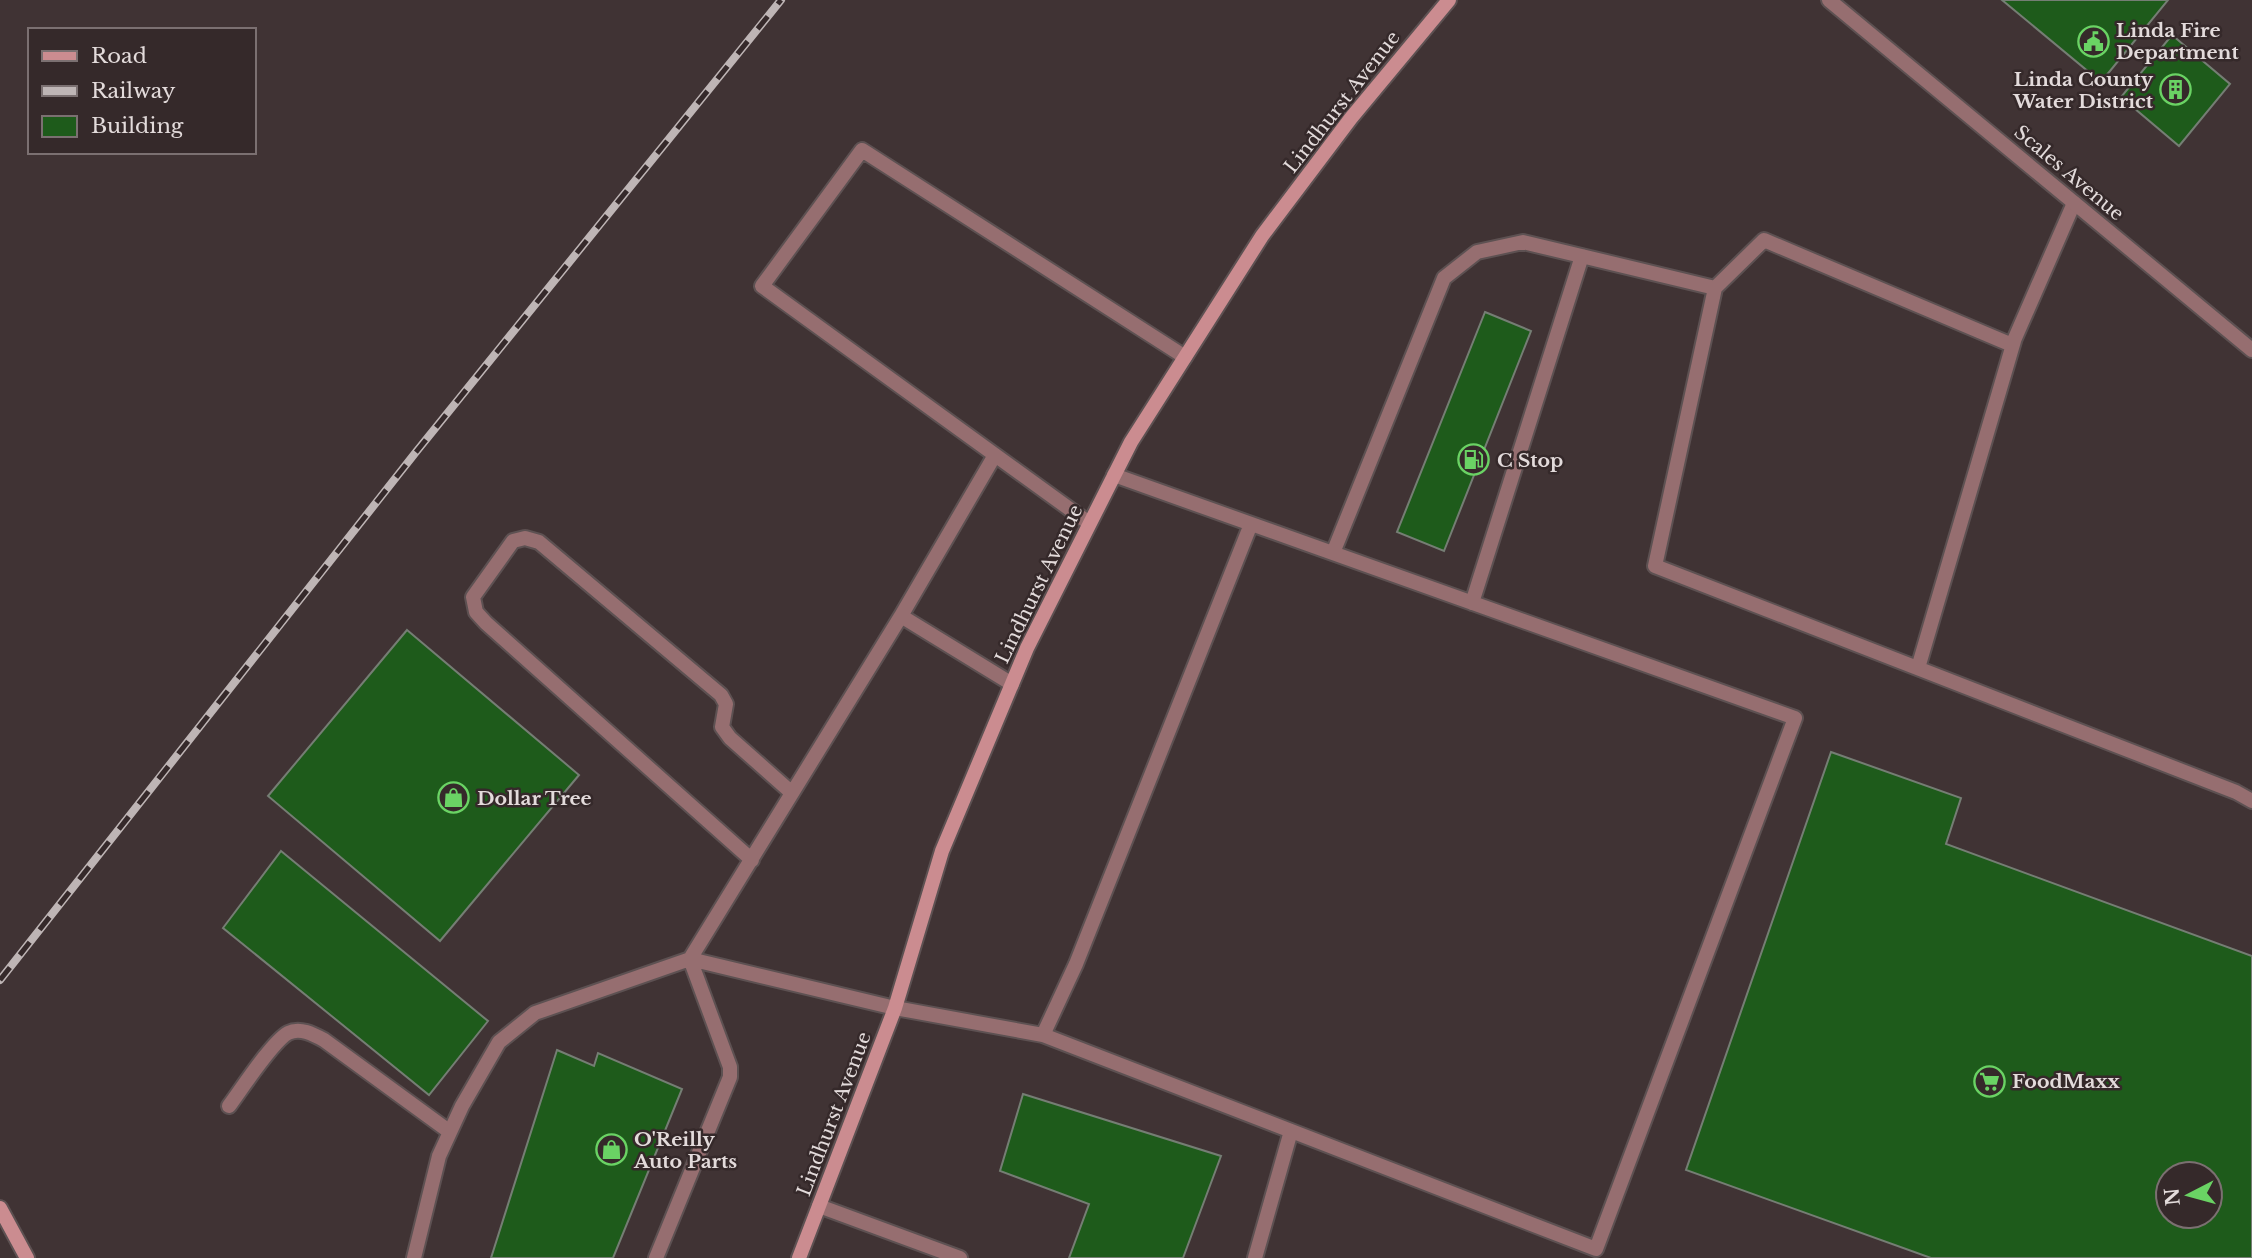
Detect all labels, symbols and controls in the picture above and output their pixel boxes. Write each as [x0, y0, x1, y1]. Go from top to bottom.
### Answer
place label: Linda Fire Department [2116, 19, 2239, 64]
public building icon: Linda Fire Department [2076, 24, 2110, 58]
street label: Lindhurst Avenue [1279, 26, 1405, 178]
legend [28, 28, 256, 154]
text: Road [91, 43, 147, 69]
place label: Linda County Water District [2012, 68, 2154, 113]
building icon: Linda County Water District [2159, 73, 2193, 107]
text: Railway [91, 78, 176, 104]
text: Building [91, 113, 184, 139]
street label: Scales Avenue [2010, 121, 2128, 225]
fuel station icon: C Stop [1457, 443, 1491, 477]
place label: C Stop [1497, 449, 1563, 472]
street label: Lindhurst Avenue [991, 501, 1087, 667]
shop icon: Dollar Tree [437, 781, 471, 815]
place label: Dollar Tree [477, 787, 592, 810]
street label: Lindhurst Avenue [792, 1029, 876, 1199]
supermarket icon: FoodMaxx [1972, 1064, 2006, 1098]
place label: FoodMaxx [2012, 1070, 2121, 1093]
place label: O'Reilly Auto Parts [633, 1128, 737, 1173]
shop icon: O'Reilly Auto Parts [594, 1133, 628, 1167]
north arrow [2154, 1160, 2224, 1230]
text: N [2160, 1187, 2185, 1207]

